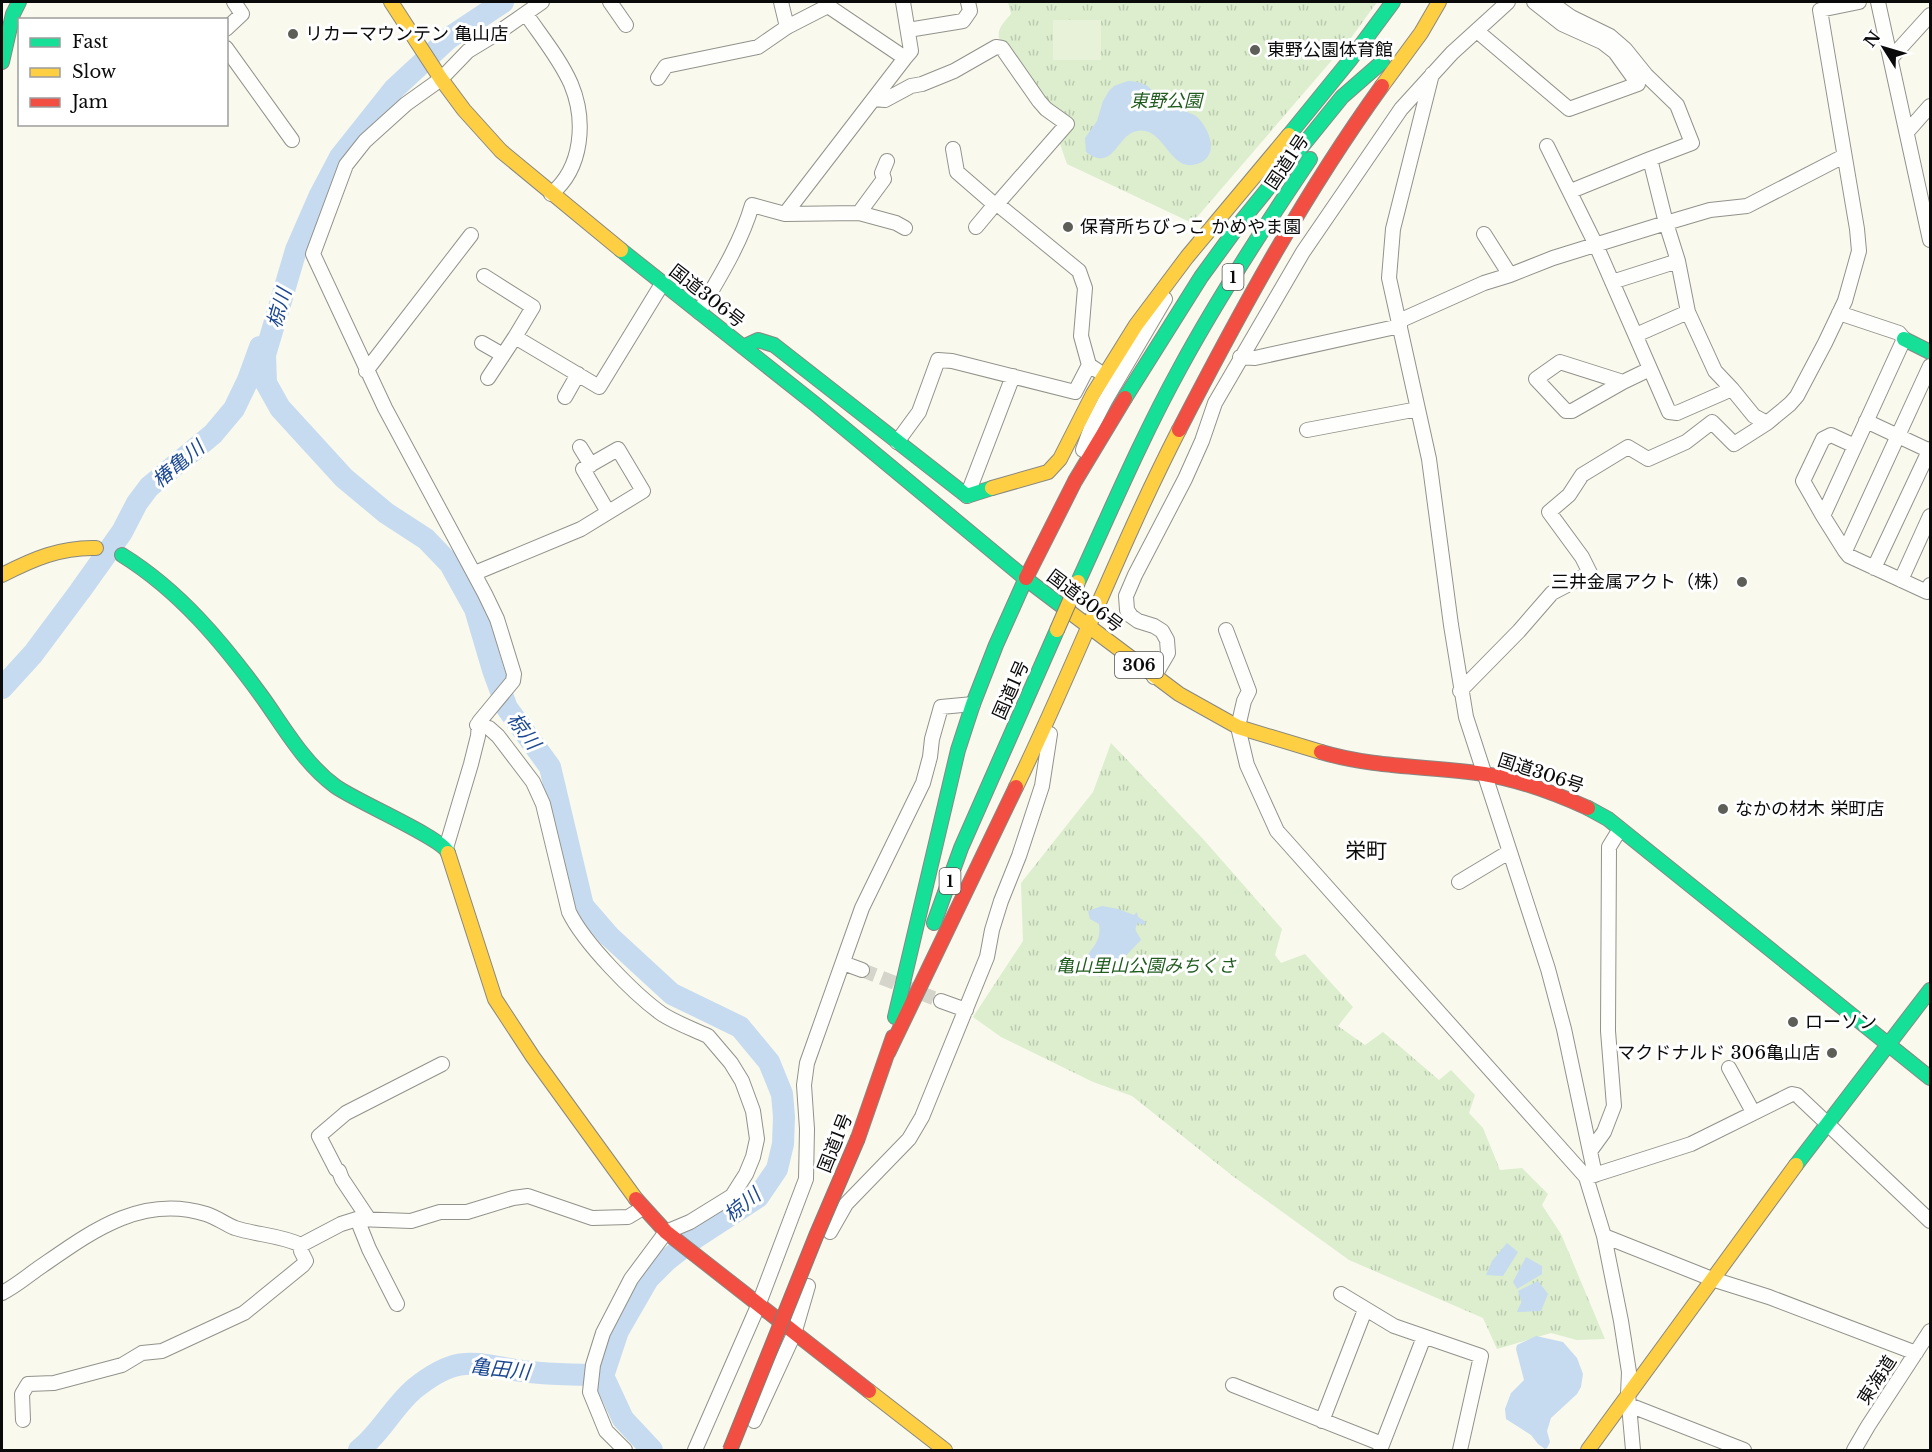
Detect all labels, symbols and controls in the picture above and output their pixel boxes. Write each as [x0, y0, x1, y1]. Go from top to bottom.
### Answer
legend [18, 18, 228, 126]
north arrow [1854, 18, 1914, 78]
place label: リカーマウンテン 亀山店 [305, 23, 508, 45]
marker: リカーマウンテン 亀山店 [286, 27, 300, 41]
text: N [1860, 27, 1885, 51]
text: Fast [72, 31, 109, 53]
place label: 東野公園体育館 [1267, 39, 1393, 61]
marker: 東野公園体育館 [1248, 43, 1262, 57]
text: Slow [72, 61, 117, 83]
park label: 東野公園 [1130, 90, 1205, 112]
text: Jam [70, 91, 108, 113]
street label: 国道1号 [1261, 130, 1313, 194]
place label: 保育所ちびっこ かめやま園 [1080, 216, 1301, 238]
marker: 保育所ちびっこ かめやま園 [1061, 220, 1075, 234]
street label: 国道306号 [665, 260, 749, 332]
road number: 1 [1222, 264, 1244, 290]
water label: 椋川 [262, 284, 297, 331]
water label: 椿亀川 [147, 434, 210, 492]
street label: 国道306号 [1043, 565, 1127, 637]
place label: 三井金属アクト（株） [1551, 571, 1730, 593]
marker: 三井金属アクト（株） [1735, 575, 1749, 589]
road number: 306 [1115, 652, 1163, 678]
street label: 国道1号 [988, 657, 1034, 723]
water label: 椋川 [503, 708, 547, 756]
street label: 国道306号 [1495, 749, 1587, 797]
place label: なかの材木 栄町店 [1735, 798, 1884, 820]
marker: なかの材木 栄町店 [1716, 802, 1730, 816]
district label: 栄町 [1345, 838, 1387, 864]
road number: 1 [940, 868, 960, 894]
park label: 亀山里山公園みちくさ [1056, 955, 1237, 977]
place label: ローソン [1805, 1011, 1877, 1033]
marker: ローソン [1786, 1015, 1800, 1029]
place label: マクドナルド 306亀山店 [1617, 1042, 1820, 1064]
marker: マクドナルド 306亀山店 [1825, 1046, 1839, 1060]
street label: 国道1号 [813, 1110, 857, 1176]
water label: 椋川 [719, 1182, 767, 1227]
street label: 東海道 [1853, 1351, 1901, 1409]
water label: 亀田川 [469, 1354, 533, 1384]

